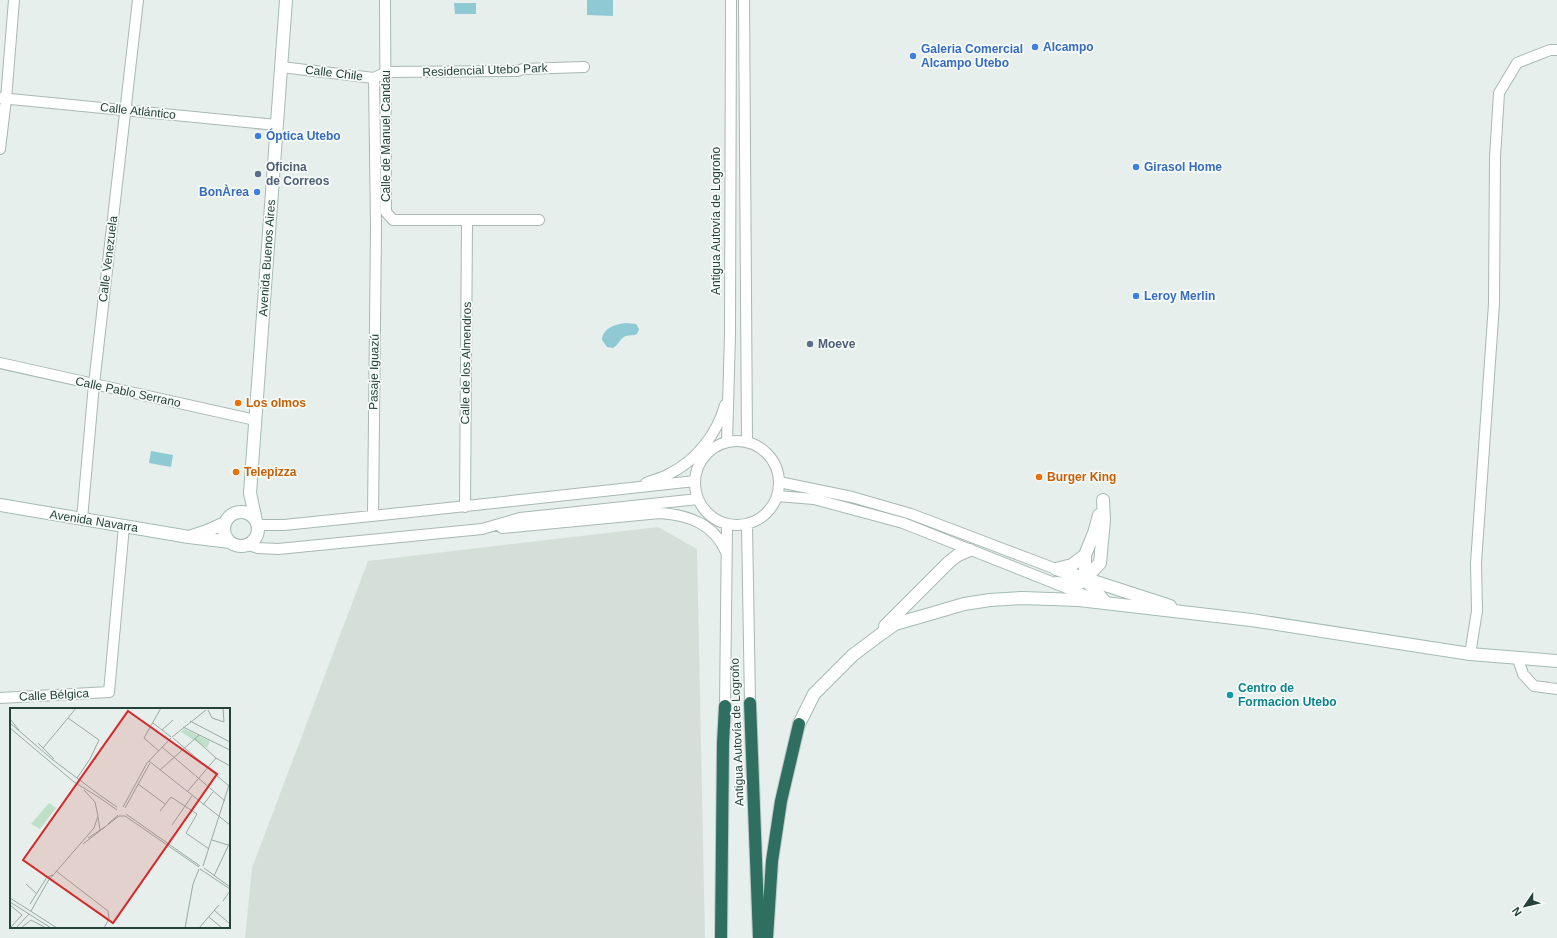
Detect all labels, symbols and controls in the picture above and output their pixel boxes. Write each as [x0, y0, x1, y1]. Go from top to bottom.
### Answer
place label: Alcampo [1043, 40, 1094, 54]
place label: Galeria Comercial Alcampo Utebo [921, 42, 1023, 70]
marker: Alcampo [1030, 42, 1040, 52]
marker: Galeria Comercial Alcampo Utebo [908, 51, 918, 61]
street label: Residencial Utebo Park [422, 61, 549, 79]
street label: Calle Chile [304, 63, 364, 84]
street label: Calle de Manuel Candau [379, 70, 393, 202]
street label: Calle Atlántico [99, 100, 177, 122]
place label: Óptica Utebo [266, 128, 341, 143]
marker: Óptica Utebo [253, 131, 263, 141]
street label: Antigua Autovía de Logroño [709, 147, 723, 295]
place label: Oficina de Correos [266, 160, 330, 188]
place label: Girasol Home [1144, 160, 1222, 174]
marker: Girasol Home [1131, 162, 1141, 172]
marker: Oficina de Correos [253, 169, 263, 179]
place label: BonÀrea [199, 184, 249, 199]
marker: BonÀrea [252, 187, 262, 197]
street label: Avenida Buenos Aires [256, 199, 278, 317]
street label: Calle Venezuela [96, 215, 120, 303]
place label: Leroy Merlin [1144, 289, 1215, 303]
marker: Leroy Merlin [1131, 291, 1141, 301]
street label: Calle de los Almendros [458, 302, 474, 424]
street label: Pasaje Iguazú [366, 334, 382, 410]
place label: Moeve [818, 337, 856, 351]
marker: Moeve [805, 339, 815, 349]
street label: Calle Pablo Serrano [74, 374, 182, 410]
place label: Los olmos [246, 396, 306, 410]
marker: Los olmos [233, 398, 243, 408]
place label: Telepizza [244, 465, 297, 479]
marker: Telepizza [231, 467, 241, 477]
place label: Burger King [1047, 470, 1116, 484]
marker: Burger King [1034, 472, 1044, 482]
street label: Avenida Navarra [49, 507, 139, 535]
street label: Antigua Autovía de Logroño [727, 657, 747, 806]
place label: Centro de Formacion Utebo [1238, 681, 1337, 709]
street label: Calle Bélgica [19, 686, 90, 704]
marker: Centro de Formacion Utebo [1225, 690, 1235, 700]
inset map [10, 708, 230, 928]
north arrow [1505, 886, 1545, 926]
text: N [1510, 905, 1524, 918]

